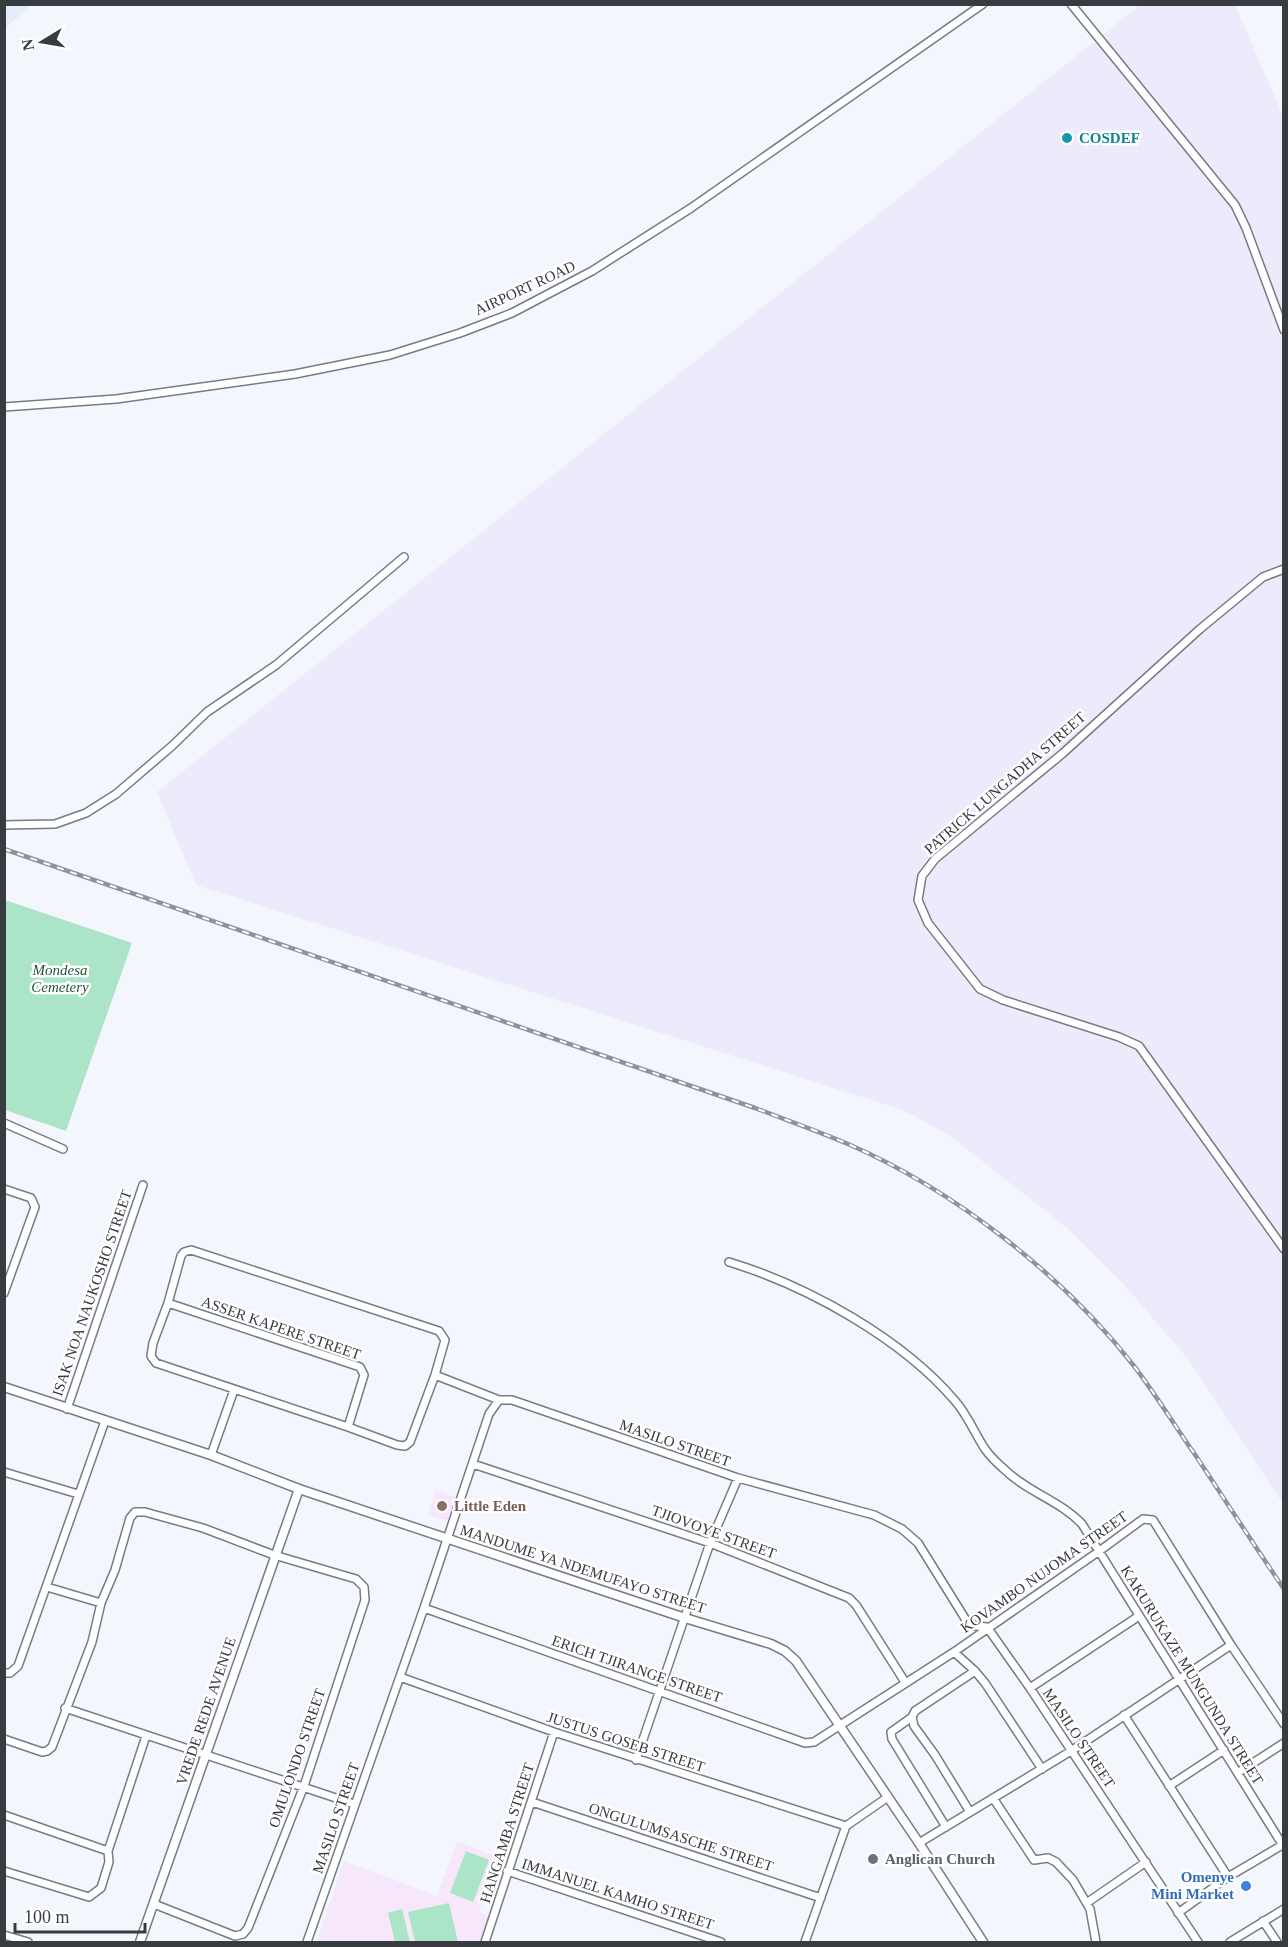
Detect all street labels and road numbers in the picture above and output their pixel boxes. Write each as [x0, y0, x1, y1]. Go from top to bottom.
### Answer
street label: AIRPORT ROAD [472, 258, 578, 318]
street label: PATRICK LUNGADHA STREET [921, 709, 1089, 857]
street label: ISAK NOA NAUKOSHO STREET [49, 1188, 135, 1398]
street label: ASSER KAPERE STREET [199, 1293, 363, 1363]
street label: MASILO STREET [617, 1417, 733, 1469]
street label: TJIOVOYE STREET [650, 1502, 778, 1562]
street label: KOVAMBO NUJOMA STREET [958, 1508, 1130, 1636]
street label: MANDUME YA NDEMUFAYO STREET [458, 1522, 708, 1616]
street label: KAKURUKAZE MUNGUNDA STREET [1118, 1563, 1266, 1787]
street label: ERICH TJIRANGE STREET [550, 1632, 724, 1706]
street label: VREDE REDE AVENUE [173, 1635, 239, 1787]
street label: MASILO STREET [1040, 1685, 1118, 1791]
street label: OMULONDO STREET [266, 1686, 328, 1830]
street label: JUSTUS GOSEB STREET [545, 1709, 707, 1775]
street label: MASILO STREET [310, 1760, 362, 1876]
street label: HANGAMBA STREET [477, 1761, 537, 1905]
street label: ONGULUMSASCHE STREET [587, 1800, 775, 1874]
street label: IMMANUEL KAMHO STREET [520, 1855, 716, 1933]

